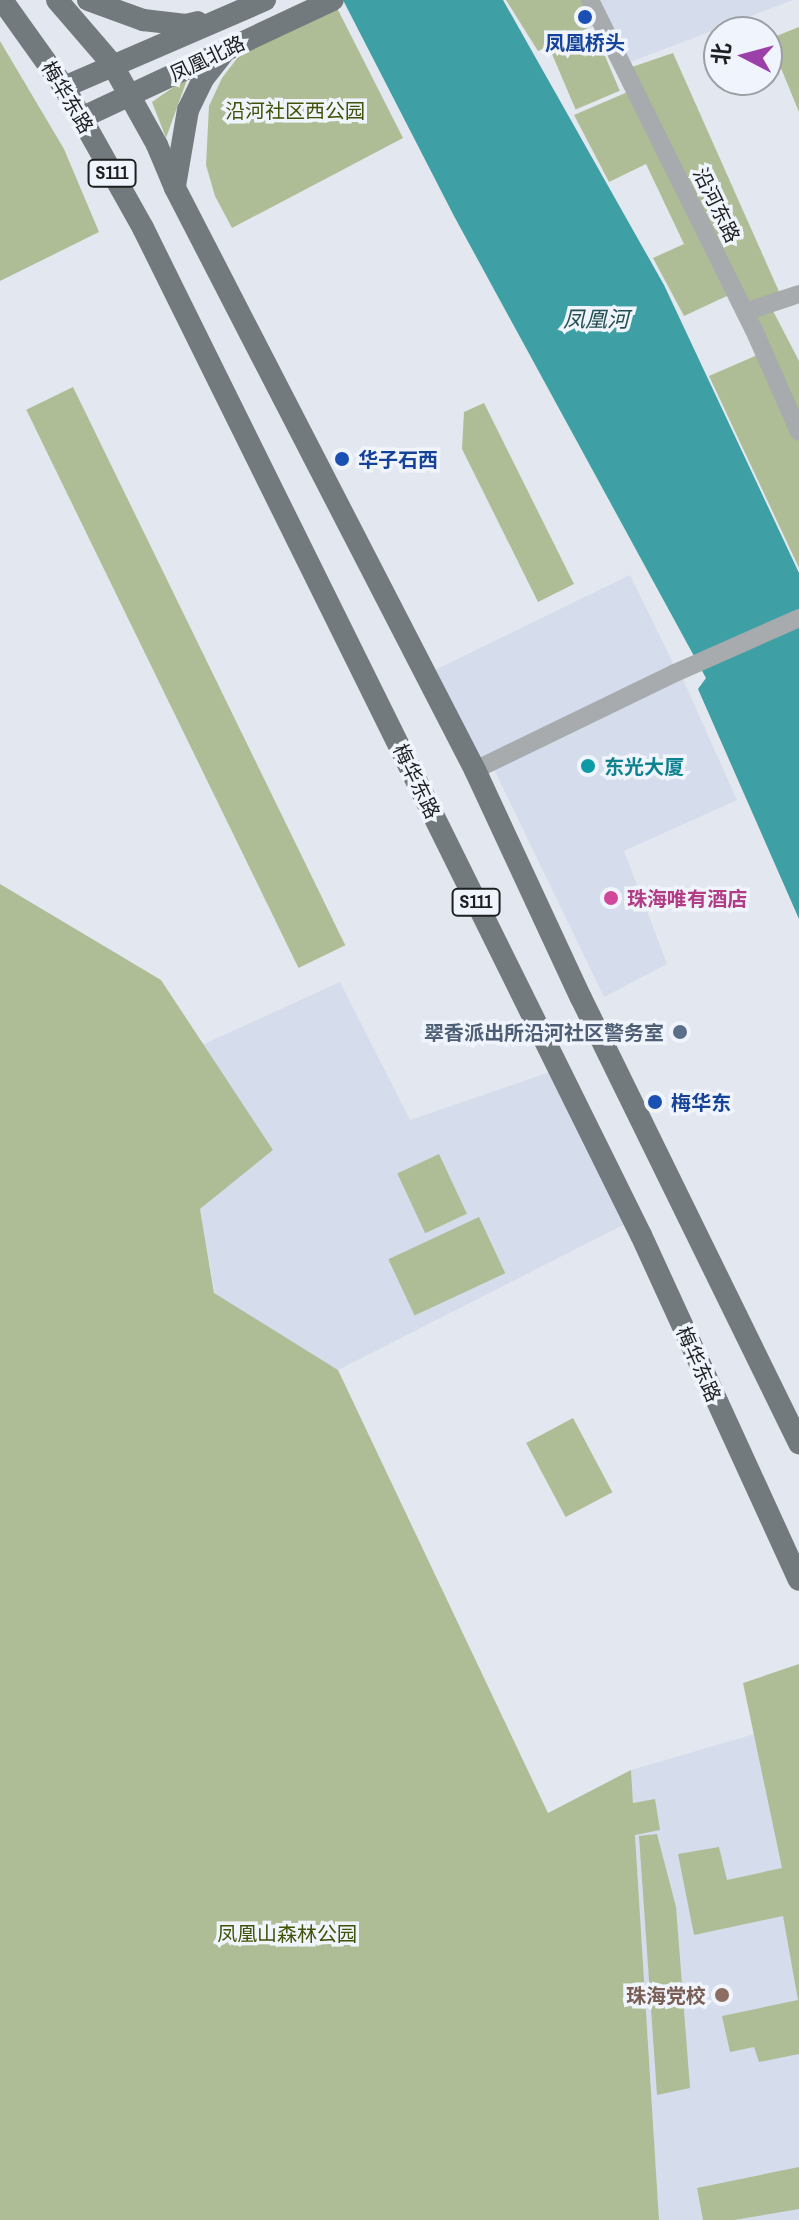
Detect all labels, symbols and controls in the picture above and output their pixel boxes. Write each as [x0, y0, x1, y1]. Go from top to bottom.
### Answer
marker: 凤凰桥头 [576, 8, 594, 26]
north arrow [703, 16, 783, 96]
street label: 凤凰北路 [166, 30, 248, 86]
place label: 凤凰桥头 [545, 30, 625, 54]
text: 北 [705, 41, 737, 66]
street label: 梅华东路 [37, 57, 99, 137]
park label: 沿河社区西公园 [225, 98, 365, 122]
road number: S111 [86, 159, 138, 187]
street label: 沿河东路 [689, 164, 745, 246]
water label: 凤凰河 [563, 307, 629, 333]
place label: 华子石西 [358, 447, 438, 471]
marker: 华子石西 [333, 450, 351, 468]
street label: 梅华东路 [389, 740, 445, 822]
place label: 东光大厦 [604, 754, 684, 778]
marker: 东光大厦 [579, 757, 597, 775]
place label: 珠海唯有酒店 [627, 886, 747, 910]
road number: S111 [450, 888, 502, 916]
marker: 珠海唯有酒店 [602, 889, 620, 907]
place label: 翠香派出所沿河社区警务室 [424, 1020, 664, 1044]
marker: 翠香派出所沿河社区警务室 [671, 1023, 689, 1041]
place label: 梅华东 [671, 1090, 731, 1114]
marker: 梅华东 [646, 1093, 664, 1111]
street label: 梅华东路 [672, 1323, 726, 1405]
park label: 凤凰山森林公园 [217, 1921, 357, 1945]
place label: 珠海党校 [626, 1983, 706, 2007]
marker: 珠海党校 [713, 1986, 731, 2004]

